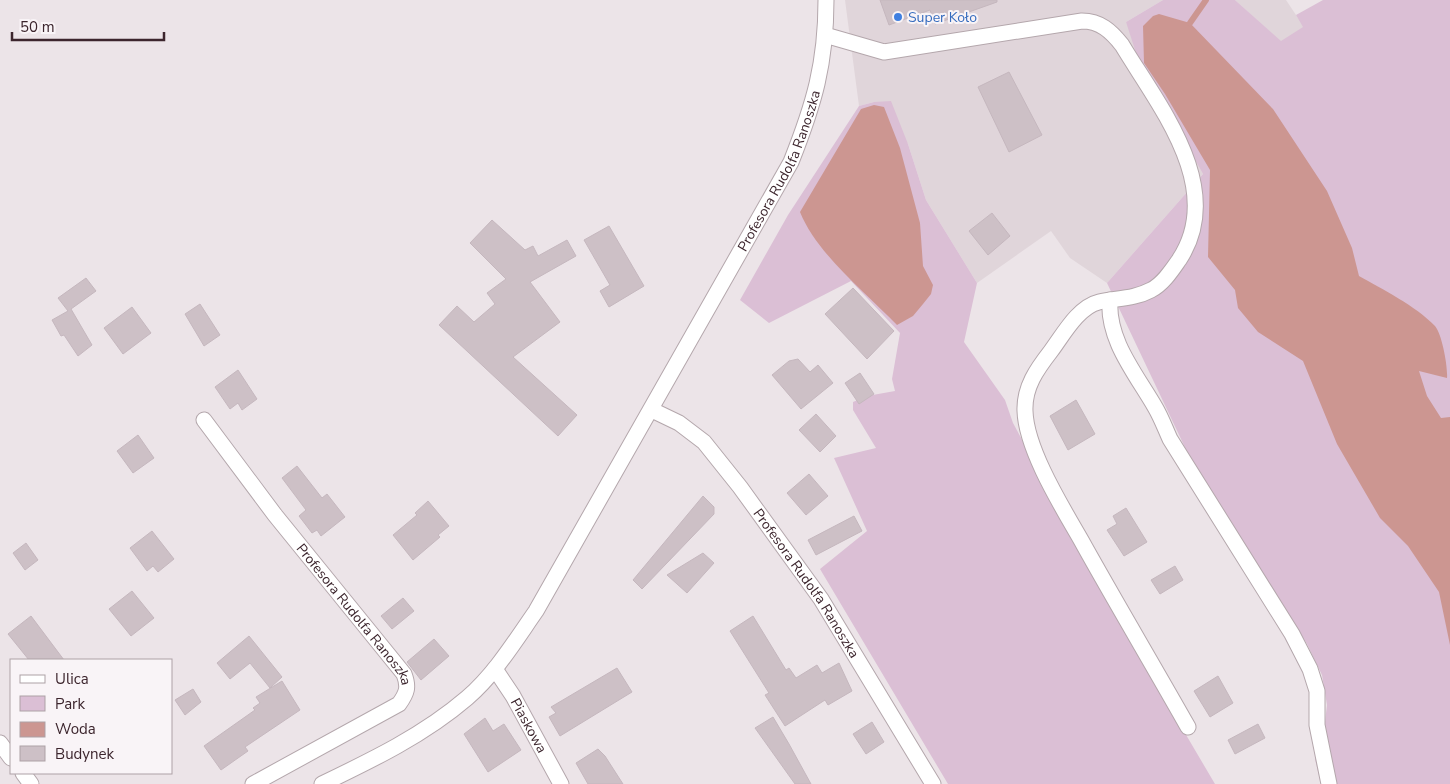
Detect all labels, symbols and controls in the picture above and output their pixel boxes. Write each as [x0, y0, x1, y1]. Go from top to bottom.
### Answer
place label: Super Koło [908, 8, 977, 27]
scale bar [12, 10, 165, 42]
marker: Super Koło [892, 11, 904, 23]
text: 50 m [20, 17, 55, 37]
street label: Profesora Rudolfa Ranoszka [733, 88, 825, 255]
street label: Profesora Rudolfa Ranoszka [749, 505, 864, 661]
street label: Profesora Rudolfa Ranoszka [292, 539, 416, 687]
legend [10, 659, 172, 774]
text: Ulica [55, 669, 89, 689]
text: Park [55, 694, 85, 714]
street label: Piaskowa [506, 695, 552, 756]
text: Woda [55, 719, 96, 739]
text: Budynek [55, 744, 115, 764]

